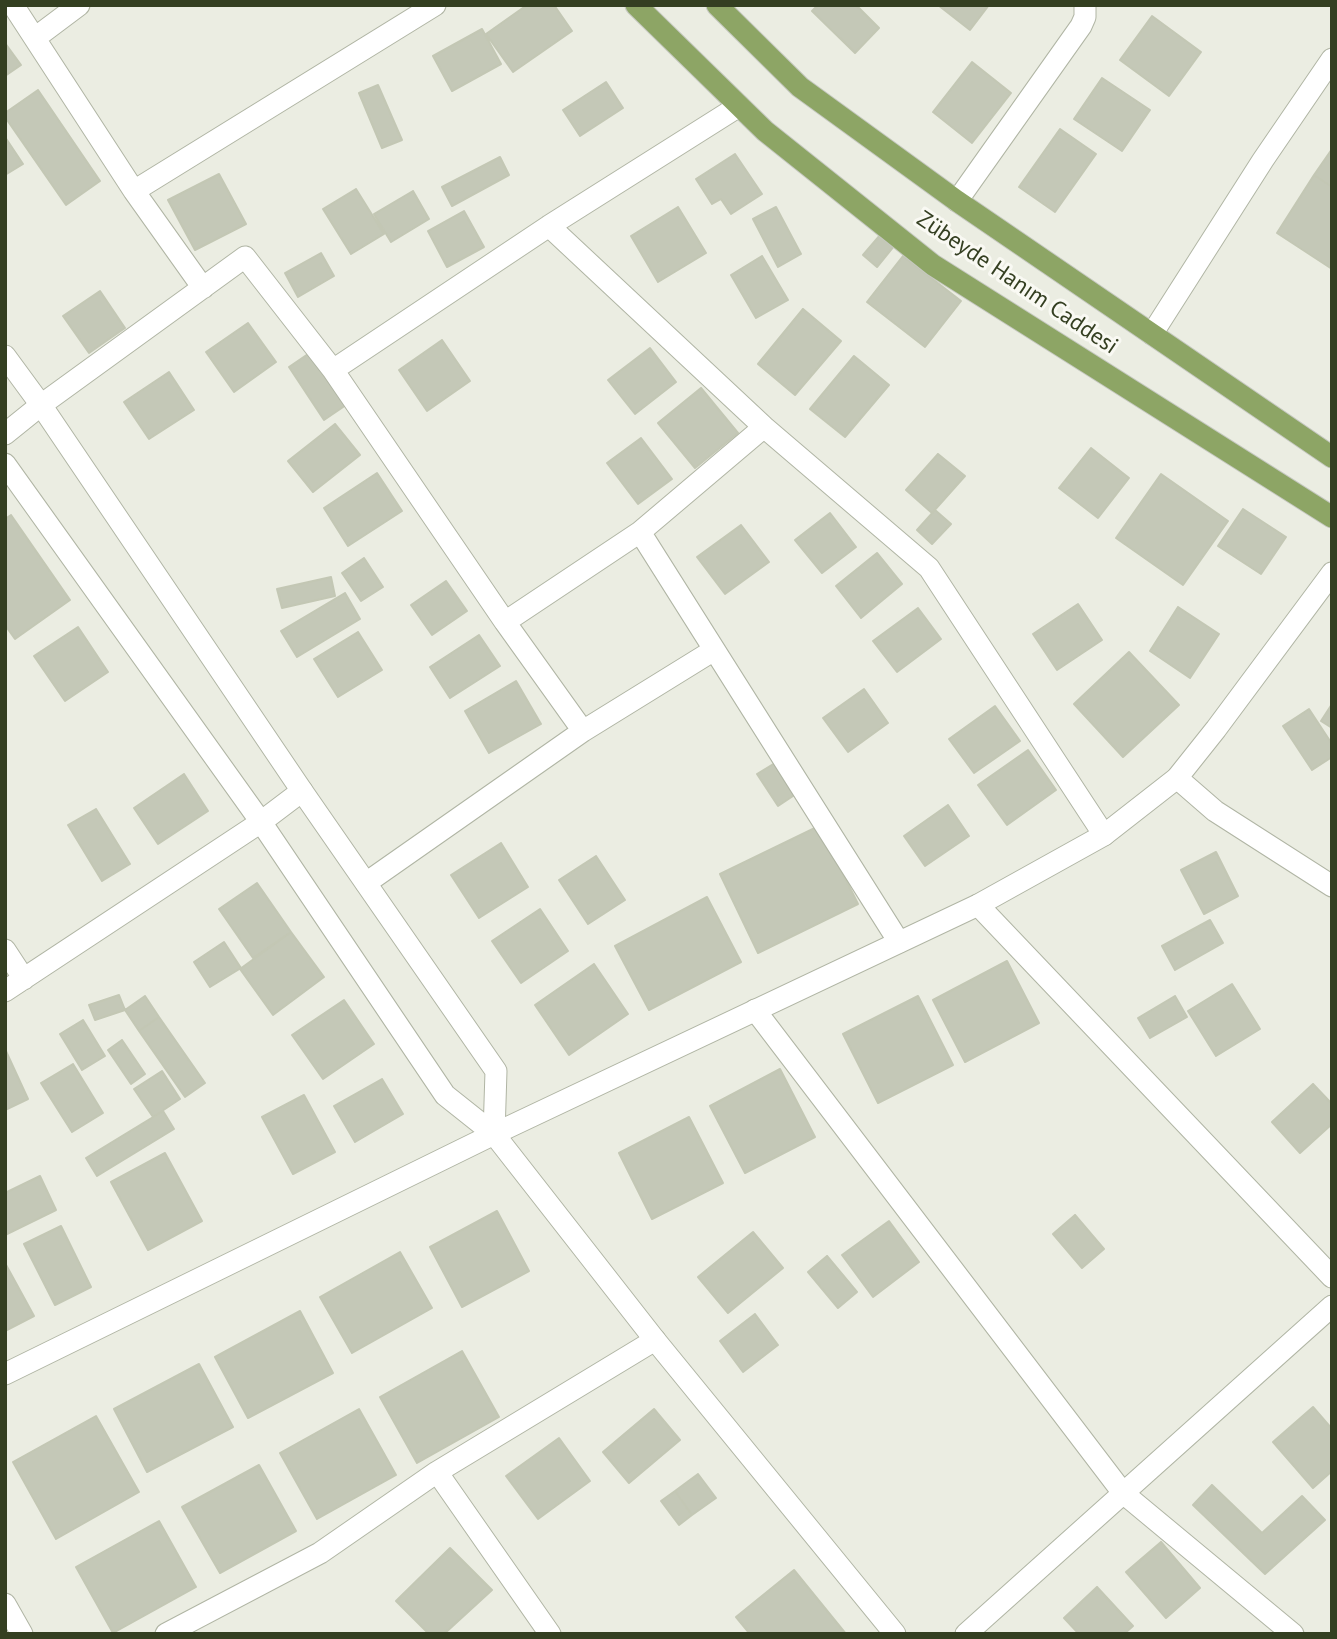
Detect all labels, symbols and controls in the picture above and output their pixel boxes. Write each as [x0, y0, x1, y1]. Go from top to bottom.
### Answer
street label: Zübeyde Hanım Caddesi [911, 205, 1123, 361]

